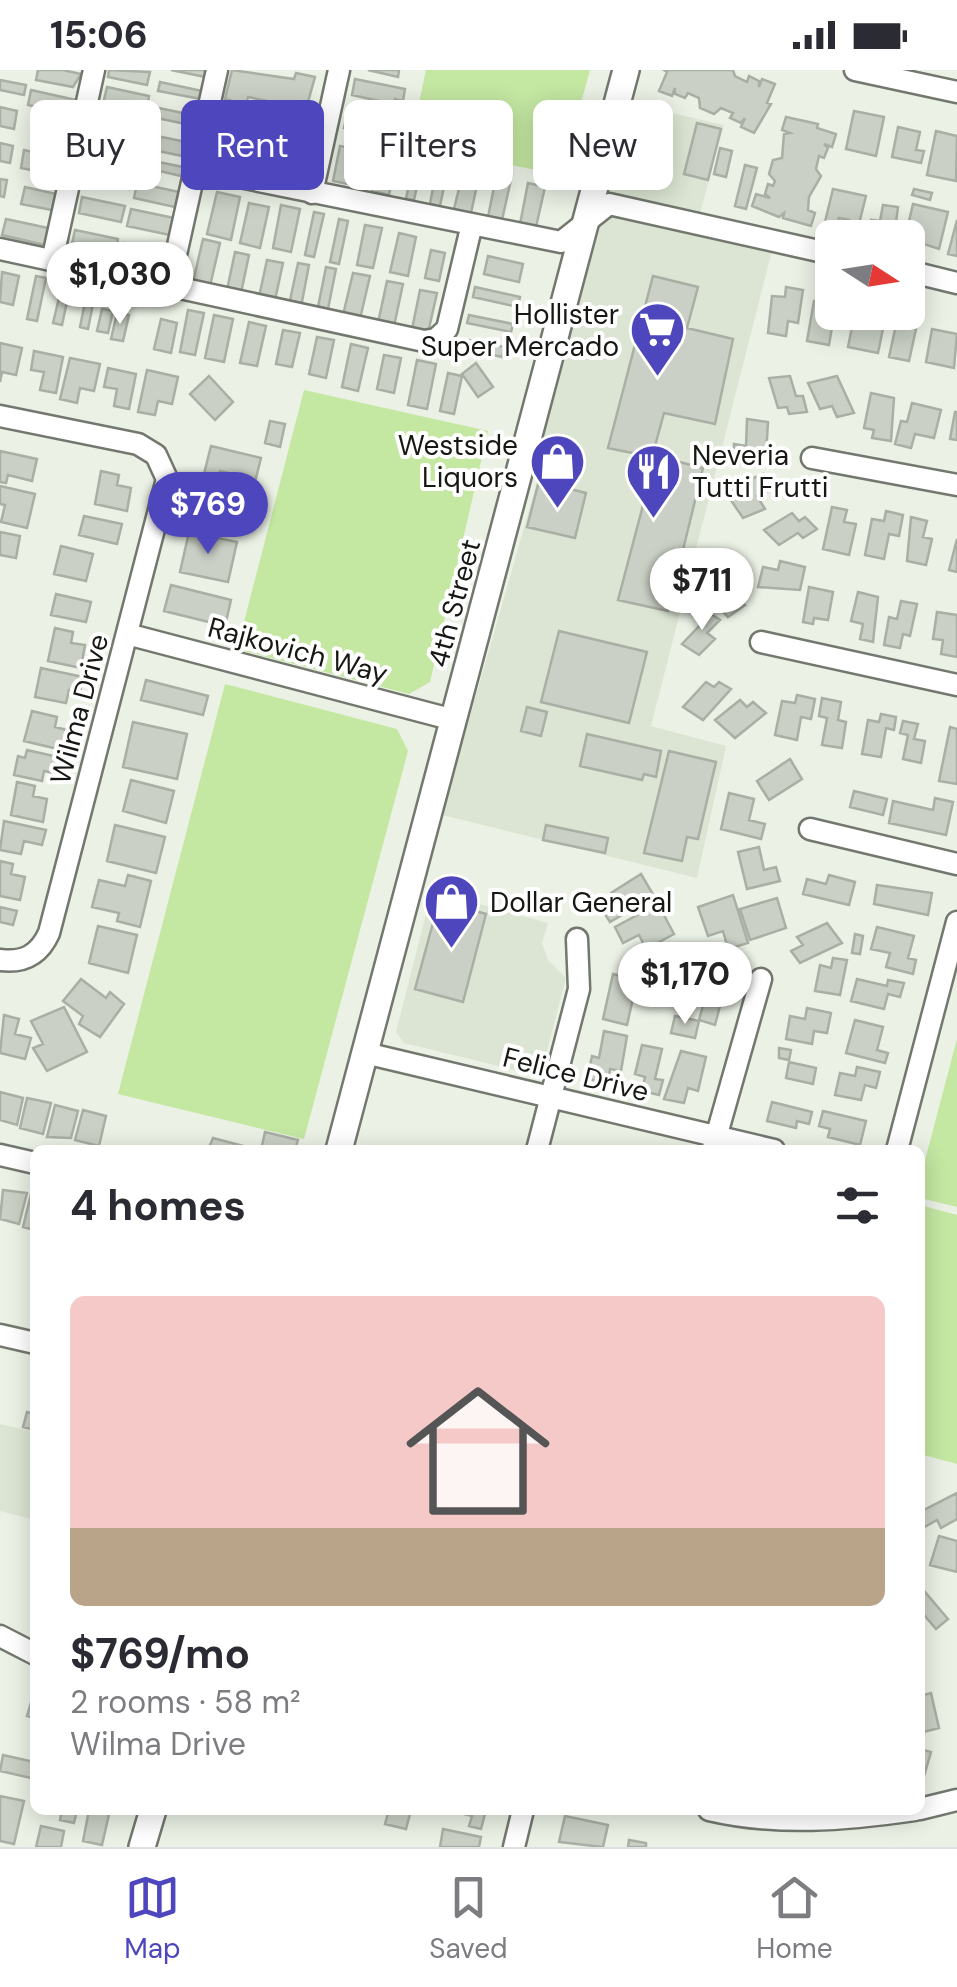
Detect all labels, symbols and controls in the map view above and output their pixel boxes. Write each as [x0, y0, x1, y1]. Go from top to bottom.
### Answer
text: 15:06 [50, 10, 148, 60]
chip: Buy [30, 100, 161, 190]
chip: Rent [181, 100, 324, 190]
chip: Filters [344, 100, 513, 190]
chip: New [533, 100, 673, 190]
north arrow [815, 220, 925, 330]
map controls [815, 220, 925, 330]
pin: $1,030 [39, 242, 201, 327]
text: $1,030 [68, 253, 172, 295]
place label: Hollister Super Mercado [421, 296, 619, 365]
supermarket icon: Hollister Super Mercado [628, 300, 688, 379]
place label: Westside Liquors [398, 427, 518, 496]
shop icon: Westside Liquors [527, 431, 587, 510]
place label: Neveria Tutti Frutti [692, 437, 829, 506]
restaurant icon: Neveria Tutti Frutti [623, 441, 683, 520]
pin: $769 [149, 472, 267, 557]
text: $769 [170, 483, 246, 525]
street label: 4th Street [420, 535, 489, 671]
pin: $711 [643, 548, 761, 633]
text: $711 [672, 559, 732, 601]
street label: Rajkovich Way [204, 609, 392, 692]
street label: Wilma Drive [42, 630, 117, 788]
shop icon: Dollar General [421, 872, 481, 951]
place label: Dollar General [490, 884, 672, 921]
pin: $1,170 [604, 942, 766, 1027]
text: $1,170 [640, 953, 730, 995]
street label: Felice Drive [499, 1039, 653, 1110]
text: 4 homes [70, 1178, 246, 1233]
icon: filters [830, 1178, 885, 1233]
icon: home [388, 1361, 568, 1541]
text: $769/mo [70, 1626, 250, 1681]
text: 2 rooms · 58 m² [70, 1681, 301, 1723]
text: Wilma Drive [70, 1723, 246, 1765]
tab: Map [124, 1870, 181, 1967]
tab: Saved [429, 1870, 508, 1967]
tab: Home [756, 1870, 833, 1967]

